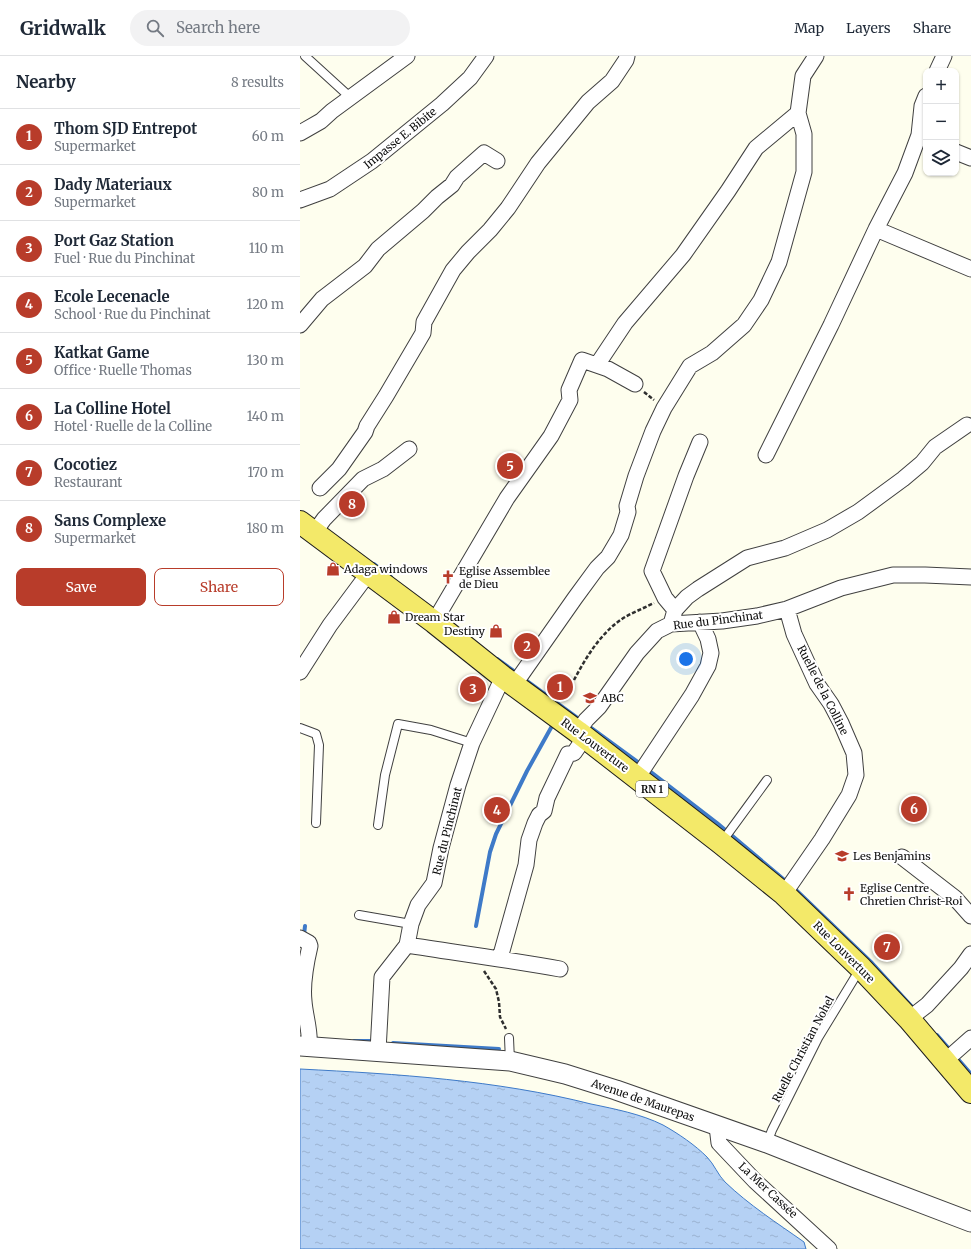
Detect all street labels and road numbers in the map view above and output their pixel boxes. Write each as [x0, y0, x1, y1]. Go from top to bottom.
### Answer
street label: Impasse E. Bibite [361, 104, 439, 172]
street label: Rue du Pinchinat [672, 607, 764, 632]
street label: Ruelle de la Colline [794, 643, 852, 738]
street label: Rue Louverture [558, 715, 632, 775]
road number: RN 1 [636, 781, 668, 797]
street label: Rue du Pinchinat [429, 785, 465, 877]
street label: Rue Louverture [810, 918, 878, 986]
street label: Ruelle Christian Nohel [769, 993, 837, 1105]
street label: Avenue de Maurepas [589, 1075, 697, 1124]
street label: La Mer Cassée [736, 1159, 801, 1221]

